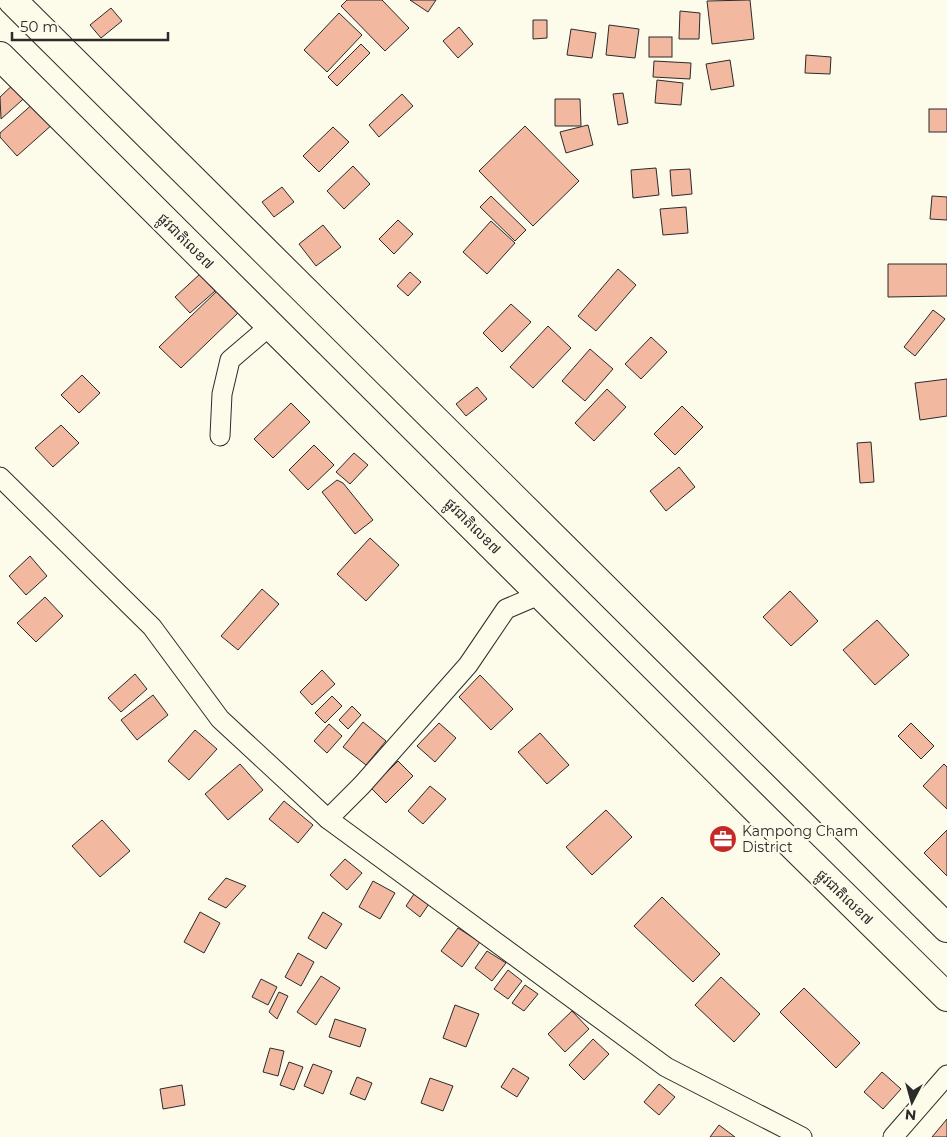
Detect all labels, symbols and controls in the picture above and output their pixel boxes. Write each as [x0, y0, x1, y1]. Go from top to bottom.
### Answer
scale bar [12, 10, 169, 42]
text: 50 m [20, 17, 58, 36]
street label: ផ្លូវជាតិលេខ៧ [152, 209, 218, 275]
street label: ផ្លូវជាតិលេខ៧ [439, 494, 505, 560]
place label: Kampong Cham District [742, 822, 858, 856]
office icon: Kampong Cham District [708, 824, 738, 854]
street label: ផ្លូវជាតិលេខ៧ [811, 865, 877, 931]
north arrow [887, 1077, 937, 1127]
text: N [904, 1105, 917, 1124]

